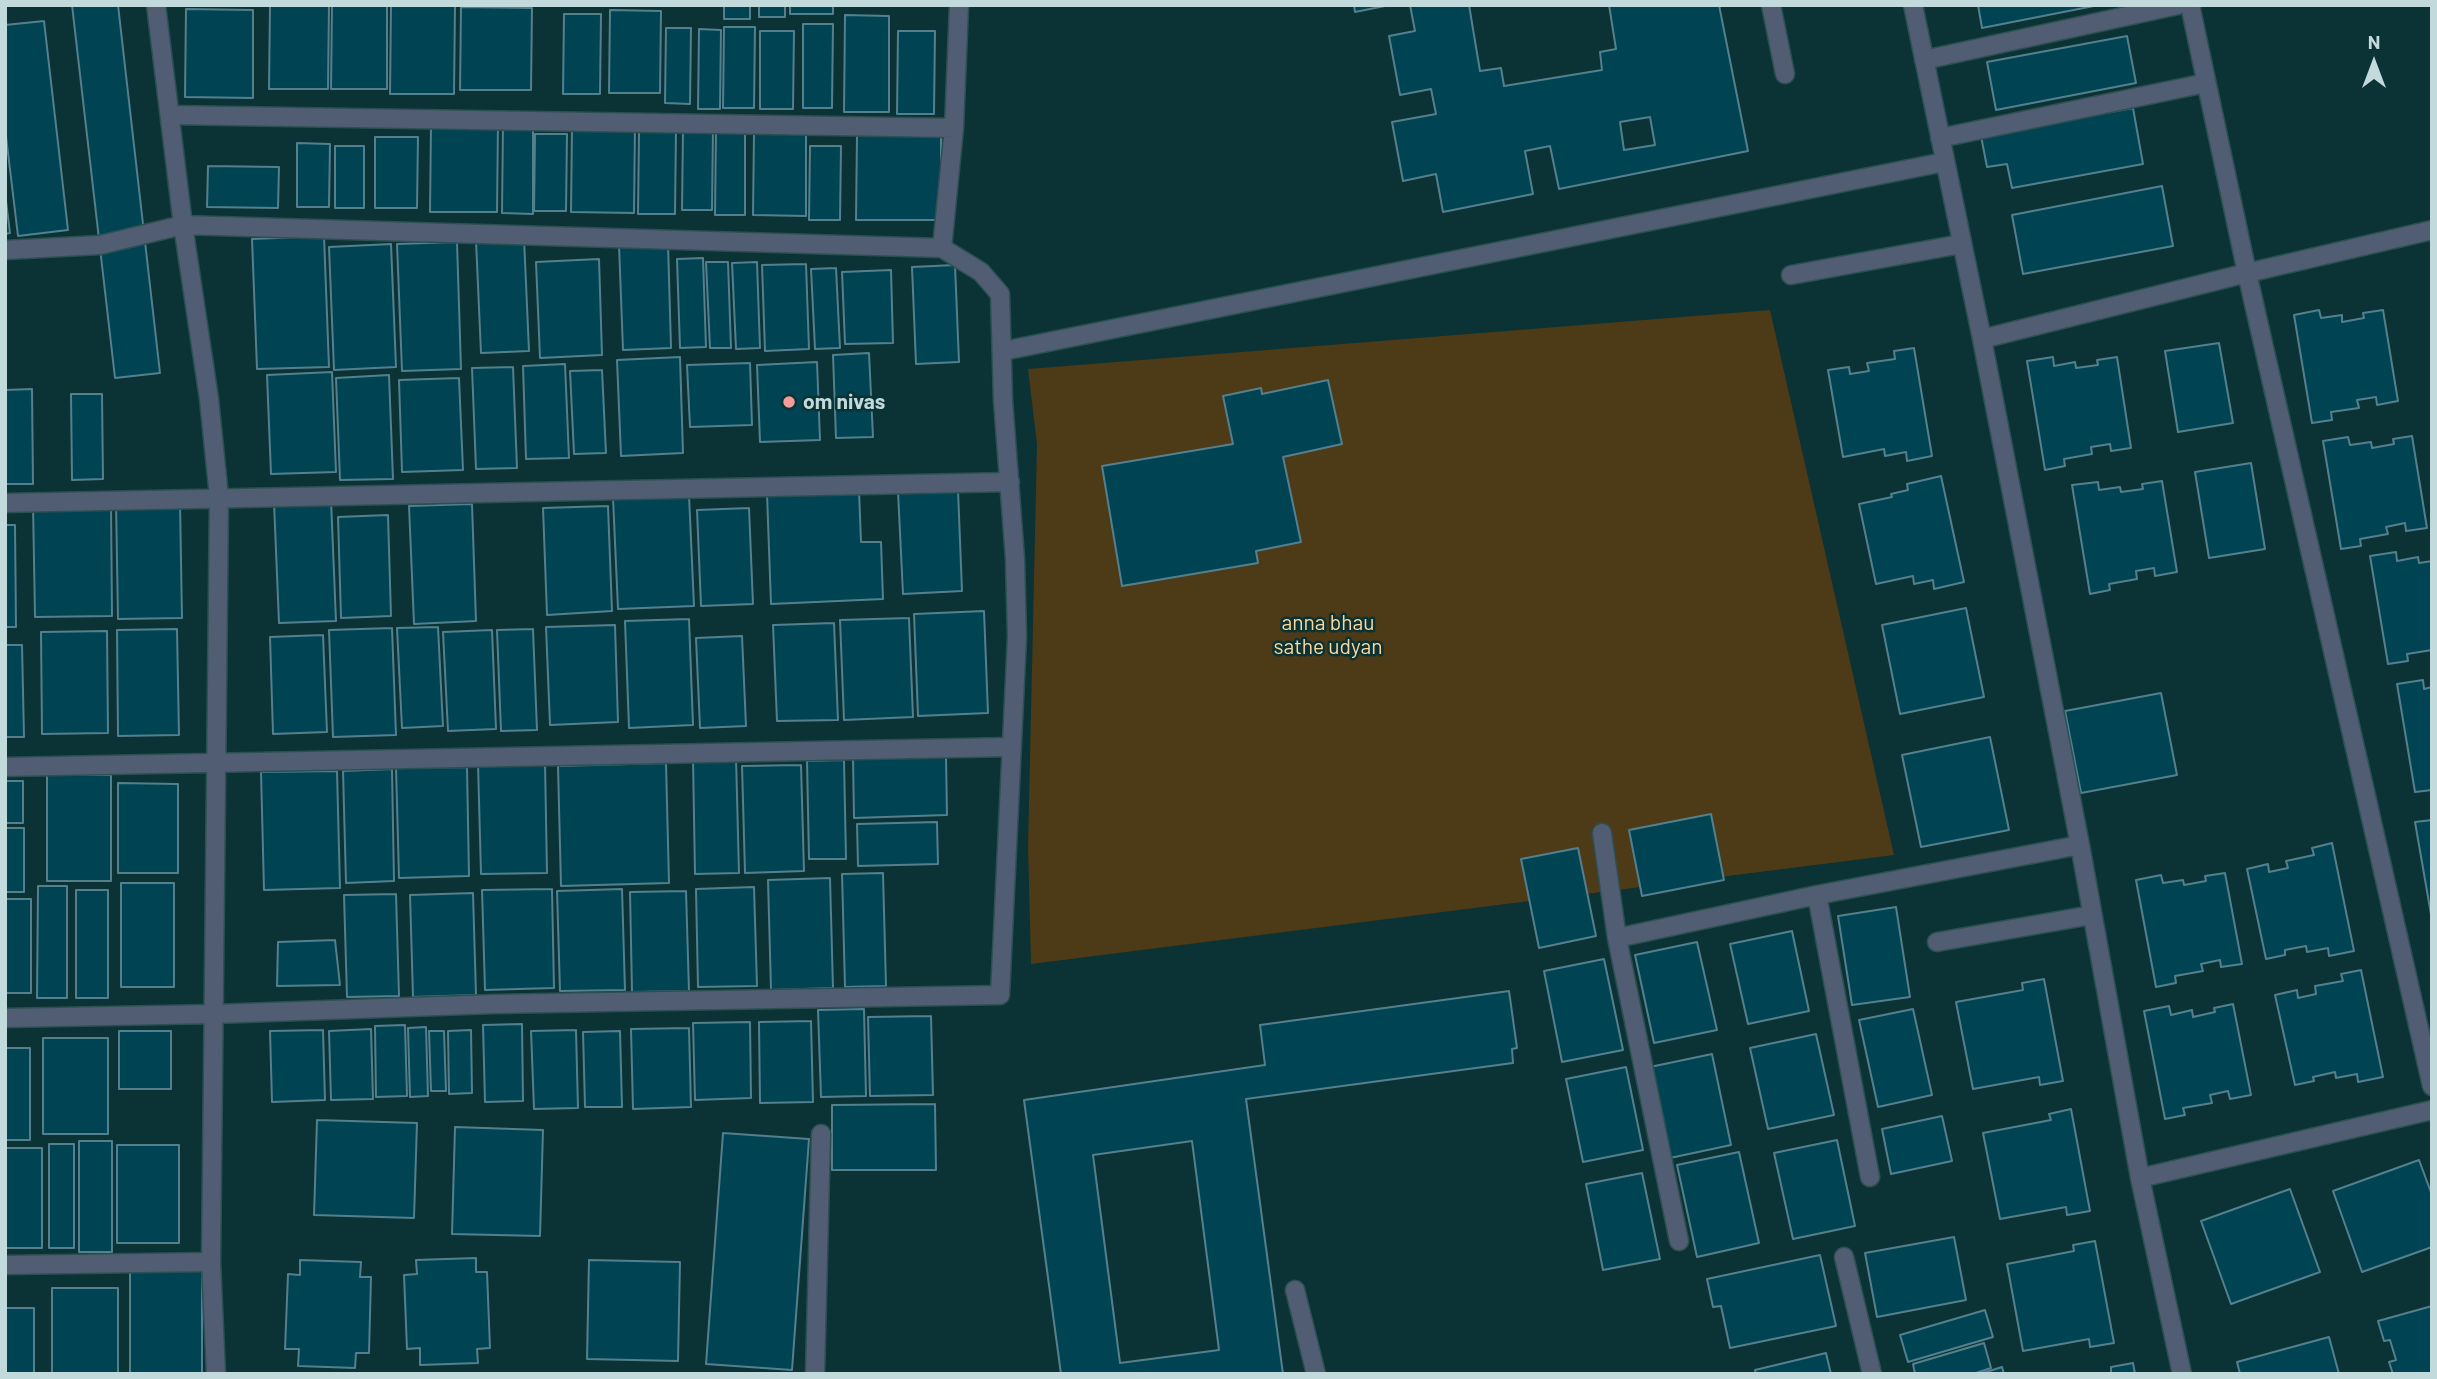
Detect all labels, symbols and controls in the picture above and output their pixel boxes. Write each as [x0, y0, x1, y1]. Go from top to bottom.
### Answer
north arrow [2339, 28, 2409, 98]
text: N [2368, 30, 2380, 53]
place label: om nivas [803, 389, 885, 415]
marker: om nivas [781, 394, 797, 410]
park label: anna bhau sathe udyan [1273, 610, 1383, 660]

